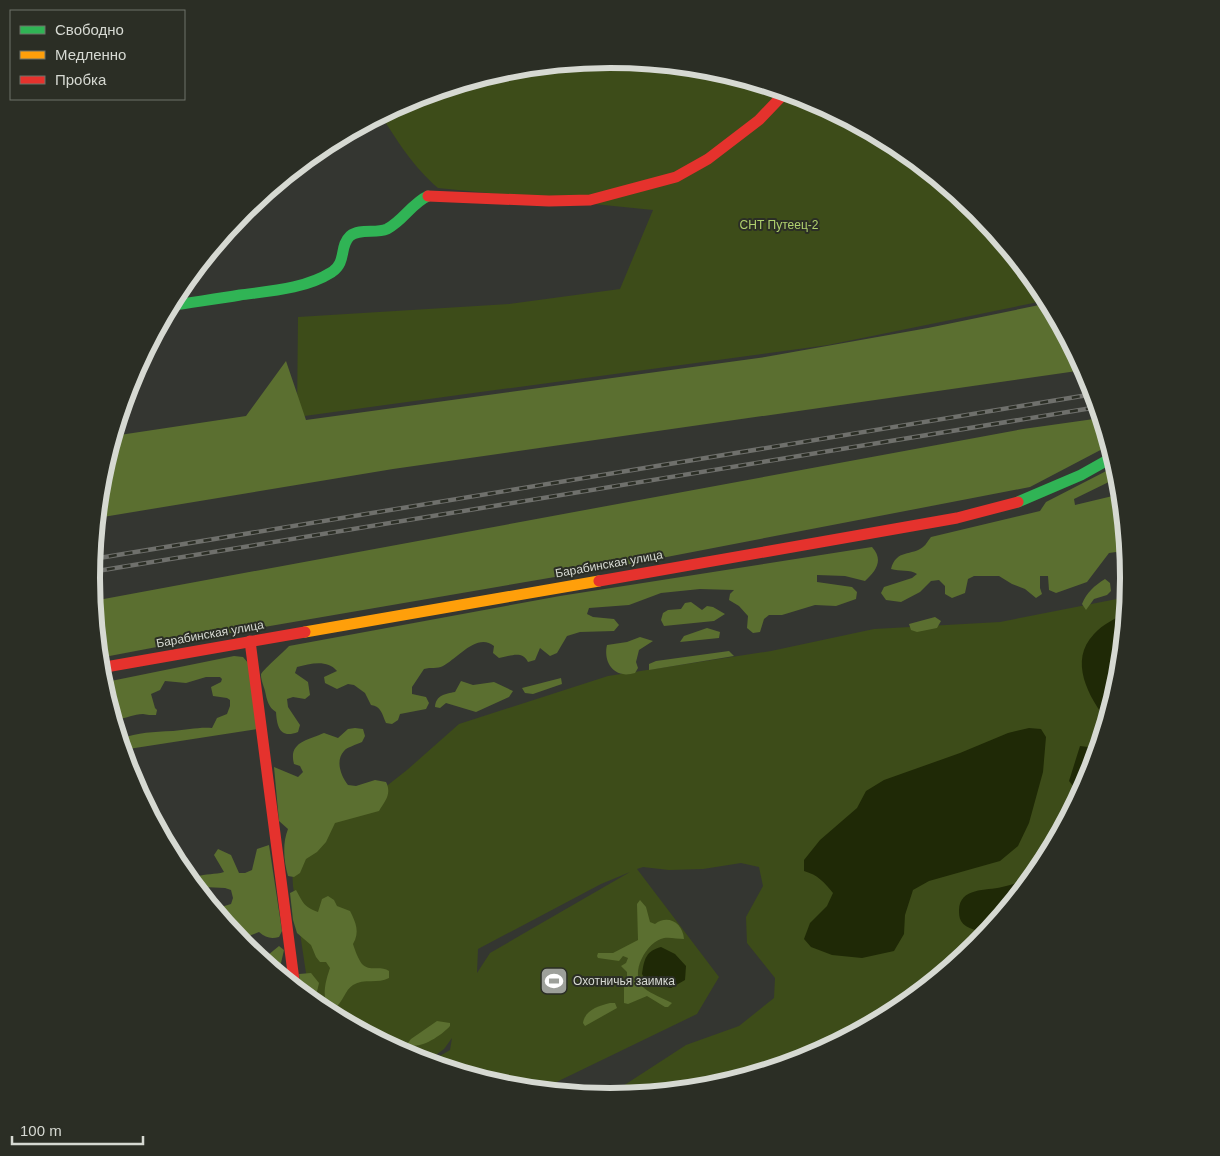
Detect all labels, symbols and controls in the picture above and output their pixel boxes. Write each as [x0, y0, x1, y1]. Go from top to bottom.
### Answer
legend [10, 10, 185, 100]
text: Свободно [55, 21, 124, 38]
text: Медленно [55, 46, 126, 63]
text: Пробка [55, 71, 107, 88]
park label: СНТ Путеец-2 [740, 218, 819, 232]
street label: Барабинская улица [554, 548, 664, 580]
street label: Барабинская улица [155, 618, 265, 650]
sports icon: Охотничья заимка [539, 966, 569, 996]
place label: Охотничья заимка [573, 974, 675, 988]
scale bar [12, 1114, 144, 1146]
text: 100 m [20, 1122, 62, 1139]

